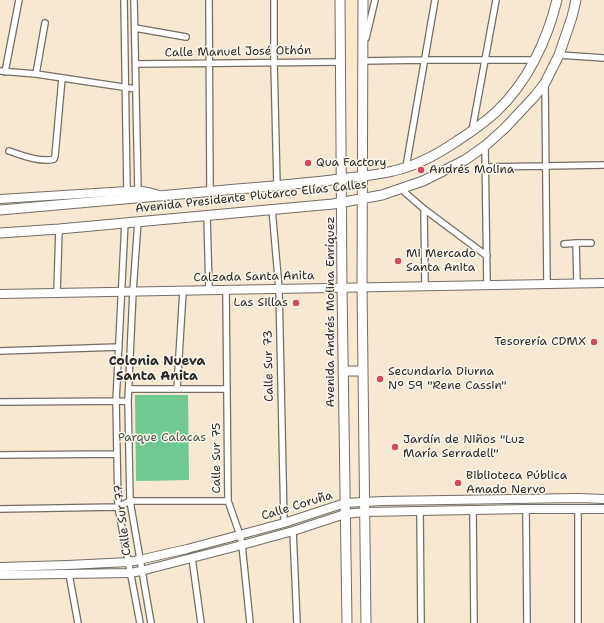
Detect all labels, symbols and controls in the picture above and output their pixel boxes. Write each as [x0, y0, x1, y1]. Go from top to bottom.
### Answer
street label: Calle Manuel José Othón [165, 44, 311, 60]
place label: Qua Factory [316, 156, 387, 170]
marker: Qua Factory [303, 158, 313, 168]
place label: Andrés Molina [429, 163, 514, 177]
marker: Andrés Molina [416, 165, 426, 175]
street label: Avenida Presidente Plutarco Elías Calles [134, 178, 368, 216]
street label: Avenida Andrés Molina Enríquez [324, 216, 338, 408]
place label: Mi Mercado Santa Anita [406, 247, 476, 275]
marker: Mi Mercado Santa Anita [393, 256, 403, 266]
street label: Calzada Santa Anita [193, 269, 315, 285]
place label: Las Sillas [234, 296, 288, 310]
marker: Las Sillas [291, 298, 301, 308]
street label: Calle Sur 73 [261, 330, 277, 402]
place label: Tesorería CDMX [494, 335, 586, 349]
marker: Tesorería CDMX [589, 337, 599, 347]
district label: Colonia Nueva Santa Anita [109, 354, 205, 385]
place label: Secundaria Diurna N° 59 "Rene Cassin" [388, 365, 507, 393]
marker: Secundaria Diurna N° 59 "Rene Cassin" [375, 374, 385, 384]
street label: Calle Sur 75 [210, 423, 224, 493]
park label: Parque Calacas [118, 431, 206, 445]
place label: Jardín de Niños "Luz María Serradell" [403, 433, 525, 461]
marker: Jardín de Niños "Luz María Serradell" [390, 442, 400, 452]
place label: Biblioteca Pública Amado Nervo [466, 469, 567, 497]
marker: Biblioteca Pública Amado Nervo [453, 478, 463, 488]
street label: Calle Sur 77 [111, 484, 135, 556]
street label: Calle Coruña [260, 488, 334, 524]

